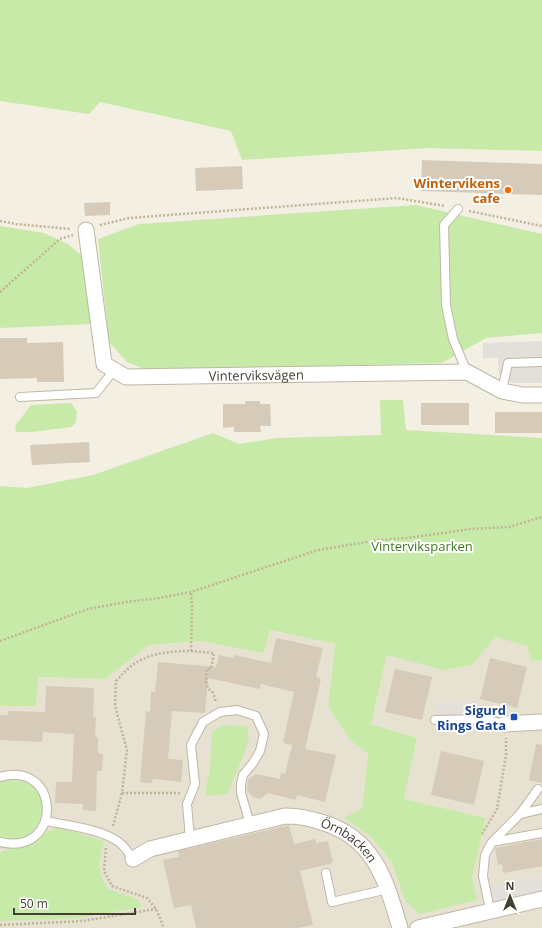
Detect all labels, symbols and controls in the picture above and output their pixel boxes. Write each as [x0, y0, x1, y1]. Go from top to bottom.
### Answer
place label: Wintervikens cafe [414, 174, 500, 207]
marker: Wintervikens cafe [503, 185, 513, 195]
street label: Vinterviksvägen [208, 365, 304, 385]
park label: Vinterviksparken [371, 537, 473, 555]
place label: Sigurd Rings Gata [437, 701, 506, 734]
marker: Sigurd Rings Gata [509, 712, 519, 722]
street label: Örnbacken [318, 813, 381, 866]
north arrow [490, 876, 530, 916]
text: N [506, 878, 514, 893]
scale bar [14, 890, 135, 916]
text: 50 m [20, 895, 48, 912]

